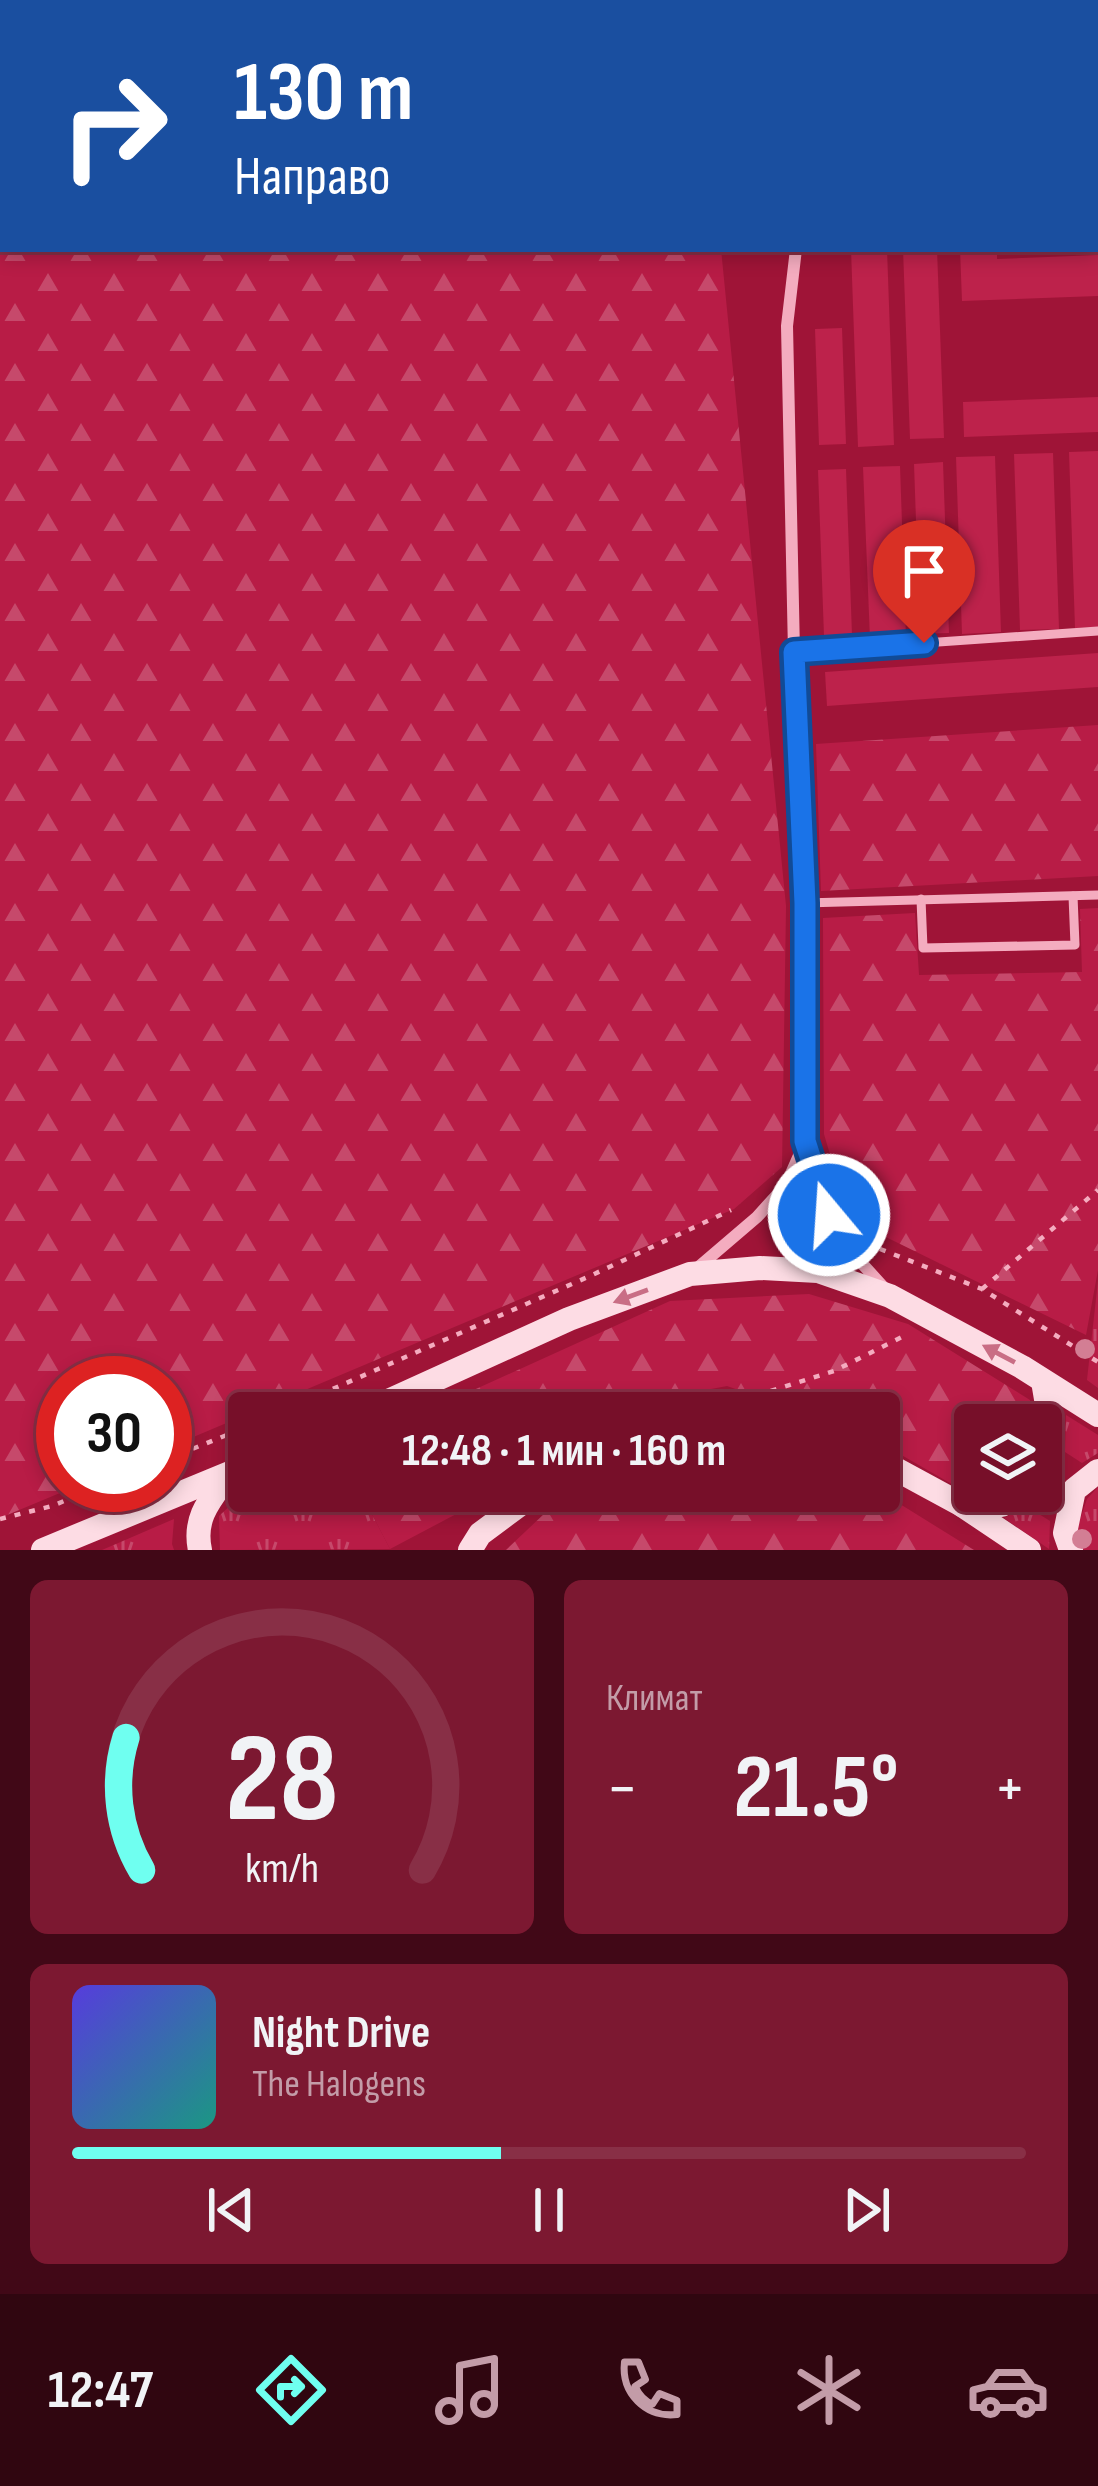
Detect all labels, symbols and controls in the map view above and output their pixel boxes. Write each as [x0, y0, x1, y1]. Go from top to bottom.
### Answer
text: 130 m [234, 43, 413, 144]
icon: right [36, 48, 192, 204]
text: Направо [234, 145, 391, 210]
pin [873, 520, 975, 643]
icon: arrive [891, 538, 957, 604]
position arrow [766, 1152, 892, 1278]
one-way arrow [613, 1288, 649, 1306]
one-way arrow [981, 1344, 1016, 1365]
speed limit sign: 30 [36, 1356, 192, 1512]
map controls [954, 1404, 1062, 1512]
button: layers [954, 1404, 1062, 1512]
text: 12:48 · 1 мин · 160 m [402, 1424, 726, 1479]
text: Климат [606, 1675, 703, 1722]
text: 28 [225, 1707, 339, 1856]
text: 21.5° [733, 1735, 899, 1843]
text: − [606, 1750, 638, 1829]
text: + [994, 1750, 1026, 1829]
text: km/h [245, 1843, 319, 1895]
text: Night Drive [252, 2006, 430, 2061]
text: The Halogens [252, 2061, 426, 2108]
icon: previous [198, 2177, 264, 2243]
icon: pause [516, 2177, 582, 2243]
icon: next [834, 2177, 900, 2243]
icon: directions [249, 2348, 333, 2432]
icon: music [428, 2348, 512, 2432]
icon: phone [607, 2348, 691, 2432]
icon: climate [787, 2348, 871, 2432]
icon: car [966, 2348, 1050, 2432]
text: 12:47 [48, 2358, 153, 2423]

